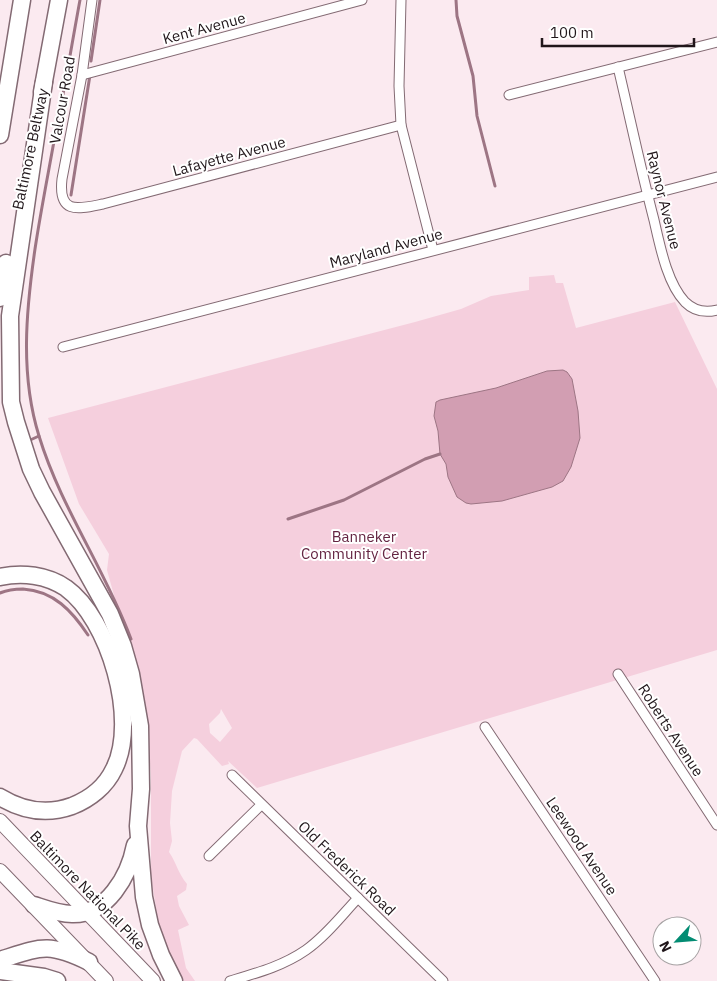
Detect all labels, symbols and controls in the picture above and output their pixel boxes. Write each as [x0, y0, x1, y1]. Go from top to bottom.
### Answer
street label: Kent Avenue [161, 8, 247, 48]
scale bar [542, 15, 694, 47]
text: 100 m [550, 23, 594, 42]
street label: Valcour Road [45, 55, 79, 145]
street label: Baltimore Beltway [8, 86, 52, 211]
street label: Lafayette Avenue [170, 132, 288, 180]
street label: Raynor Avenue [643, 149, 685, 251]
street label: Maryland Avenue [327, 224, 445, 272]
park label: Banneker Community Center [301, 527, 427, 563]
street label: Roberts Avenue [634, 680, 708, 780]
street label: Leewood Avenue [542, 793, 622, 899]
street label: Old Frederick Road [294, 817, 400, 919]
street label: Baltimore National Pike [26, 826, 150, 954]
north arrow [652, 916, 702, 966]
text: N [655, 938, 676, 955]

